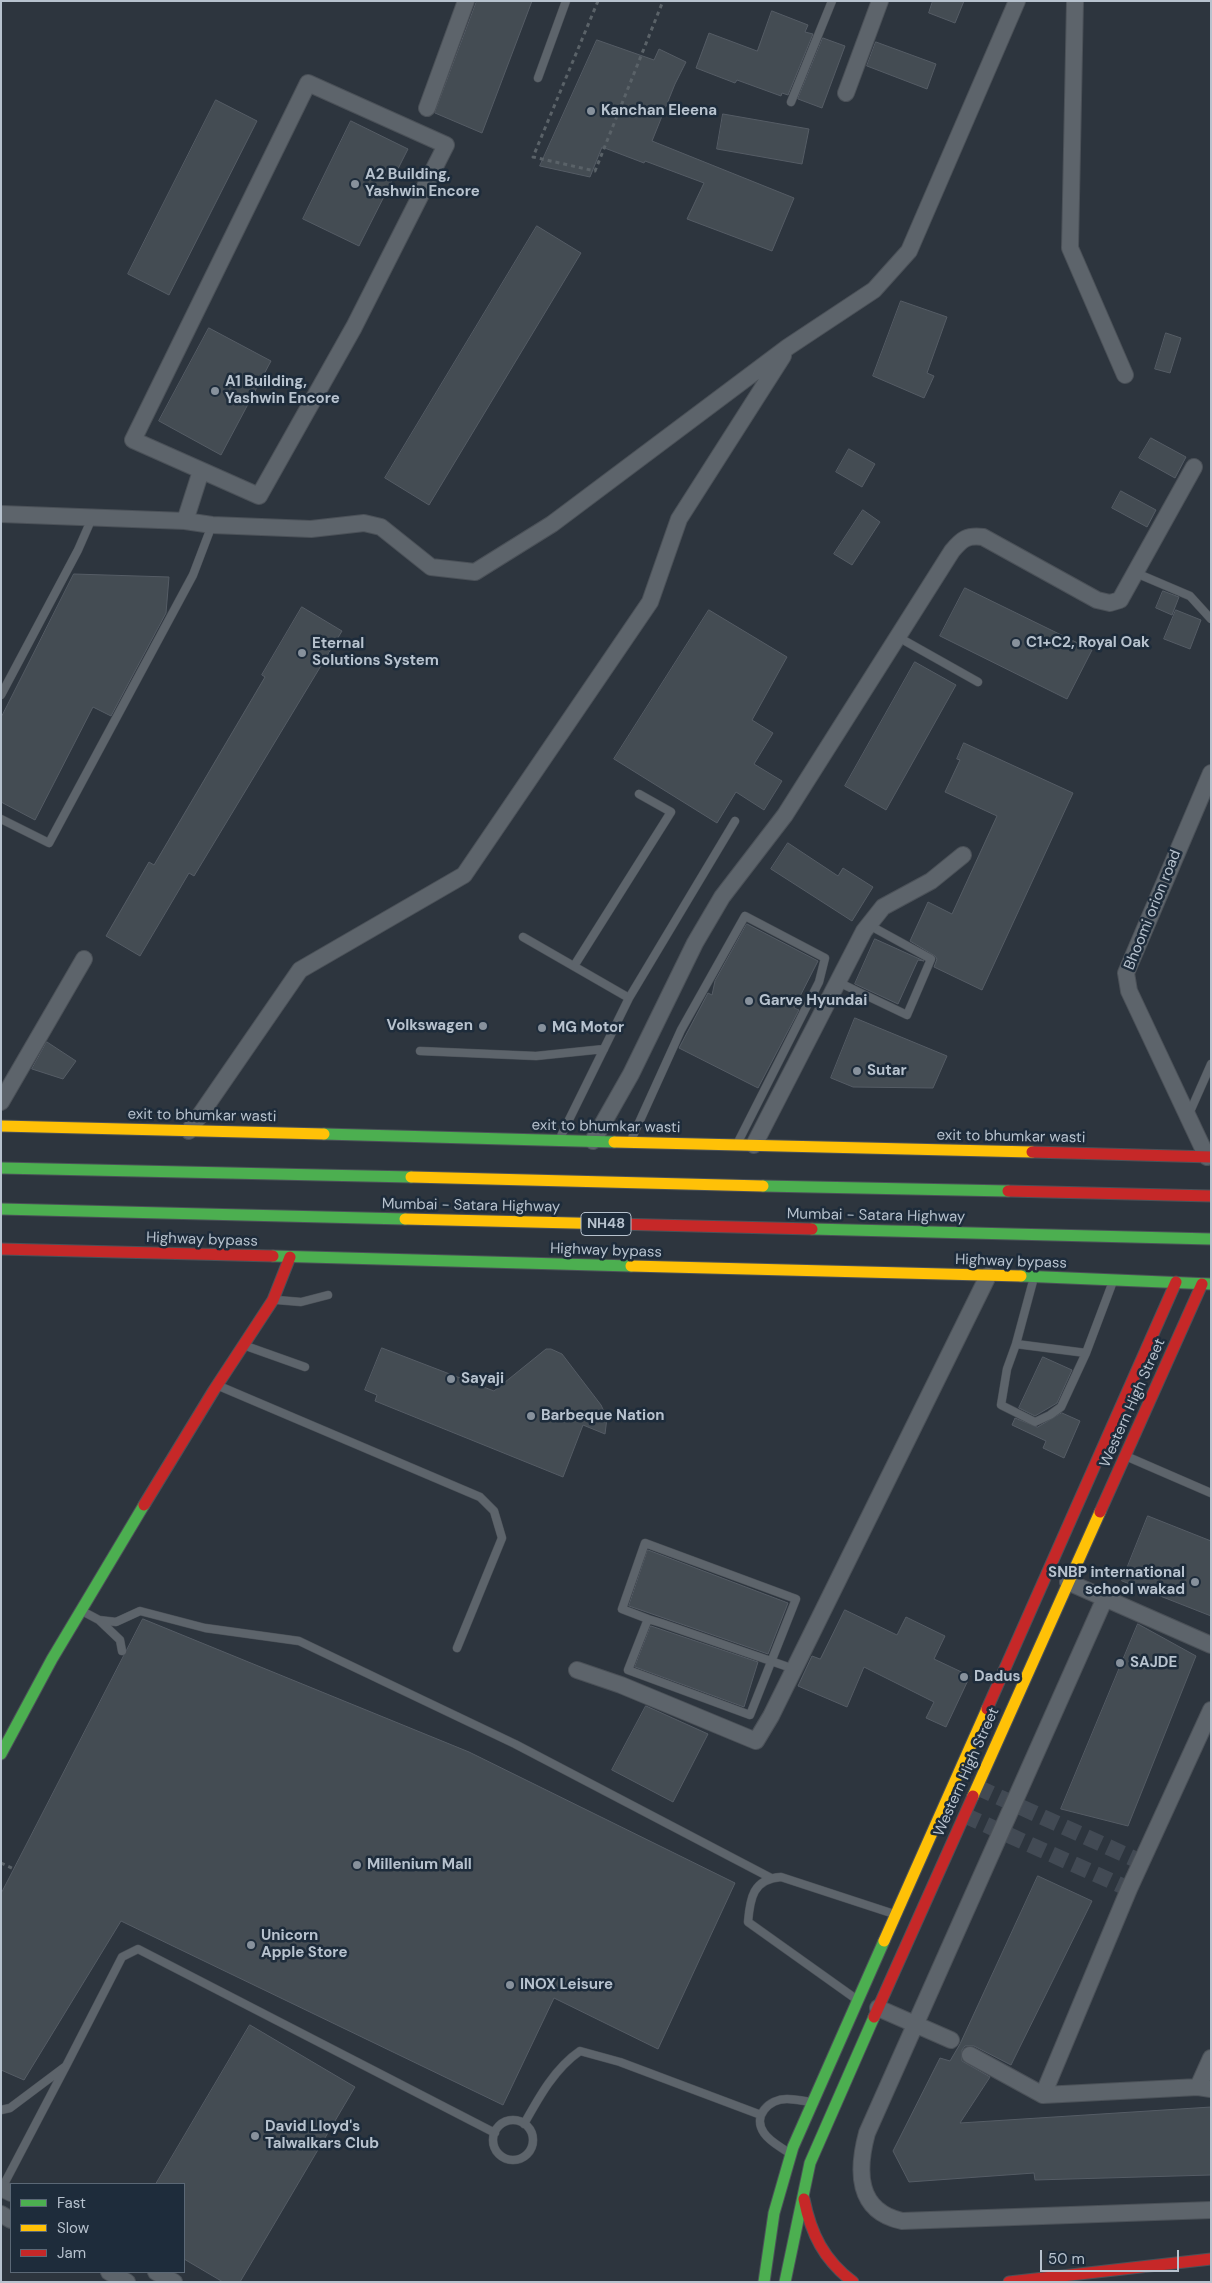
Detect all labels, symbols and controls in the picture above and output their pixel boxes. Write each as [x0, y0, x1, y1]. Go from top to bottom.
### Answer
place label: Kanchan Eleena [601, 102, 717, 120]
marker: Kanchan Eleena [585, 105, 597, 117]
place label: A2 Building, Yashwin Encore [365, 166, 480, 201]
marker: A2 Building, Yashwin Encore [349, 178, 361, 190]
place label: A1 Building, Yashwin Encore [225, 373, 340, 408]
marker: A1 Building, Yashwin Encore [209, 385, 221, 397]
place label: C1+C2, Royal Oak [1026, 634, 1150, 652]
place label: Eternal Solutions System [312, 635, 439, 670]
marker: C1+C2, Royal Oak [1010, 637, 1022, 649]
marker: Eternal Solutions System [296, 647, 308, 659]
street label: Bhoomi orion road [1121, 847, 1185, 973]
place label: Garve Hyundai [759, 992, 867, 1010]
marker: Garve Hyundai [743, 995, 755, 1007]
place label: Volkswagen [386, 1017, 473, 1035]
place label: MG Motor [552, 1019, 624, 1037]
marker: Volkswagen [477, 1020, 489, 1032]
marker: MG Motor [536, 1022, 548, 1034]
place label: Sutar [867, 1062, 907, 1080]
marker: Sutar [851, 1065, 863, 1077]
street label: exit to bhumkar wasti [127, 1106, 277, 1126]
street label: exit to bhumkar wasti [531, 1117, 681, 1137]
street label: exit to bhumkar wasti [936, 1127, 1086, 1147]
street label: Mumbai - Satara Highway [382, 1195, 560, 1217]
street label: Mumbai - Satara Highway [787, 1205, 965, 1227]
road number: NH48 [581, 1212, 631, 1236]
street label: Highway bypass [146, 1229, 258, 1251]
street label: Highway bypass [550, 1240, 662, 1262]
street label: Highway bypass [955, 1251, 1067, 1273]
street label: Western High Street [1096, 1336, 1170, 1470]
place label: Sayaji [461, 1370, 504, 1388]
marker: Sayaji [445, 1373, 457, 1385]
place label: Barbeque Nation [541, 1407, 665, 1425]
marker: Barbeque Nation [525, 1410, 537, 1422]
place label: SNBP international school wakad [1048, 1564, 1185, 1599]
marker: SNBP international school wakad [1189, 1576, 1201, 1588]
place label: SAJDE [1130, 1654, 1177, 1672]
marker: SAJDE [1114, 1657, 1126, 1669]
place label: Dadus [974, 1668, 1020, 1686]
marker: Dadus [958, 1671, 970, 1683]
street label: Western High Street [930, 1705, 1004, 1839]
place label: Millenium Mall [367, 1856, 472, 1874]
marker: Millenium Mall [351, 1859, 363, 1871]
place label: Unicorn Apple Store [261, 1927, 347, 1962]
marker: Unicorn Apple Store [245, 1939, 257, 1951]
place label: INOX Leisure [520, 1976, 613, 1994]
marker: INOX Leisure [504, 1979, 516, 1991]
place label: David Lloyd's Talwalkars Club [265, 2118, 379, 2153]
marker: David Lloyd's Talwalkars Club [249, 2130, 261, 2142]
legend [10, 2183, 185, 2273]
text: Fast [57, 2193, 86, 2213]
text: Slow [57, 2218, 89, 2238]
scale bar [1042, 2240, 1181, 2272]
text: Jam [57, 2243, 86, 2263]
text: 50 m [1048, 2249, 1085, 2269]

